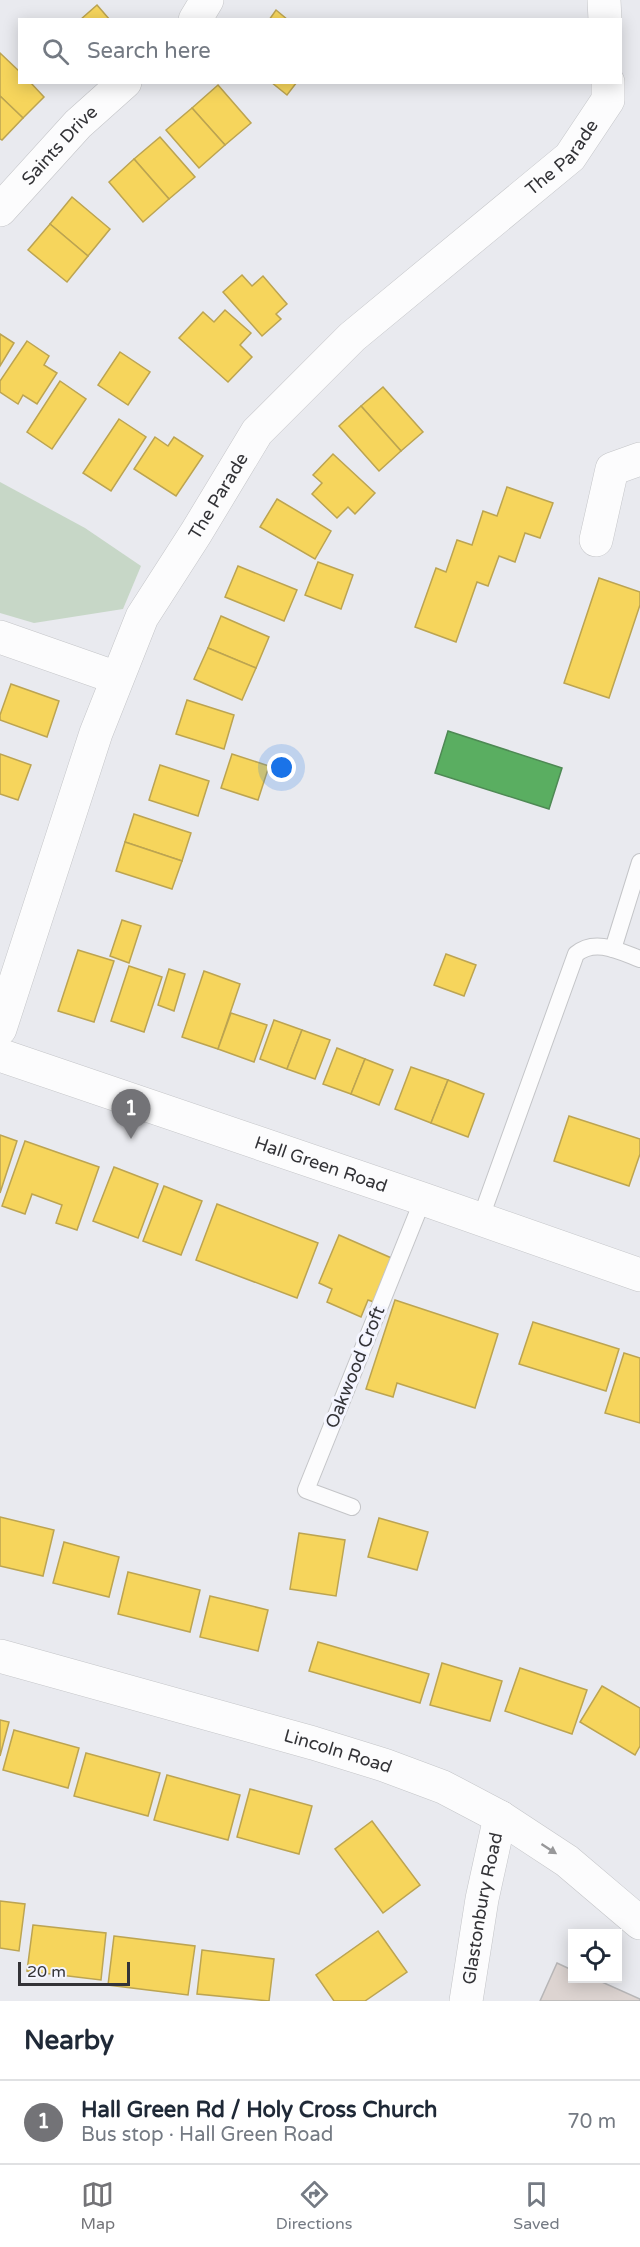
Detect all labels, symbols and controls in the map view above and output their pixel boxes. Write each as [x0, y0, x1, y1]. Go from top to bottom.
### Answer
search box [18, 18, 622, 84]
icon: search [39, 35, 72, 68]
text: Search here [87, 38, 211, 64]
street label: Saints Drive [17, 101, 102, 190]
street label: The Parade [521, 115, 603, 200]
street label: The Parade [184, 449, 253, 543]
your location [267, 753, 296, 782]
pin: 1 [112, 1090, 150, 1139]
street label: Hall Green Road [252, 1131, 390, 1197]
street label: Oakwood Croft [320, 1303, 390, 1431]
street label: Lincoln Road [281, 1724, 395, 1778]
street label: Glastonbury Road [458, 1830, 507, 1986]
one-way arrow [540, 1843, 556, 1855]
map controls [568, 1929, 622, 1983]
button: locate [568, 1929, 622, 1983]
scale bar [18, 1959, 130, 1986]
text: 20 m [27, 1962, 66, 1982]
text: Nearby [24, 2025, 114, 2056]
text: Hall Green Rd / Holy Cross Church [81, 2097, 438, 2123]
text: 1 [37, 2110, 50, 2134]
text: 70 m [567, 2110, 616, 2134]
text: Bus stop · Hall Green Road [81, 2123, 333, 2147]
tab: Map [80, 2178, 115, 2234]
tab: Directions [276, 2178, 352, 2234]
tab: Saved [513, 2178, 560, 2234]

